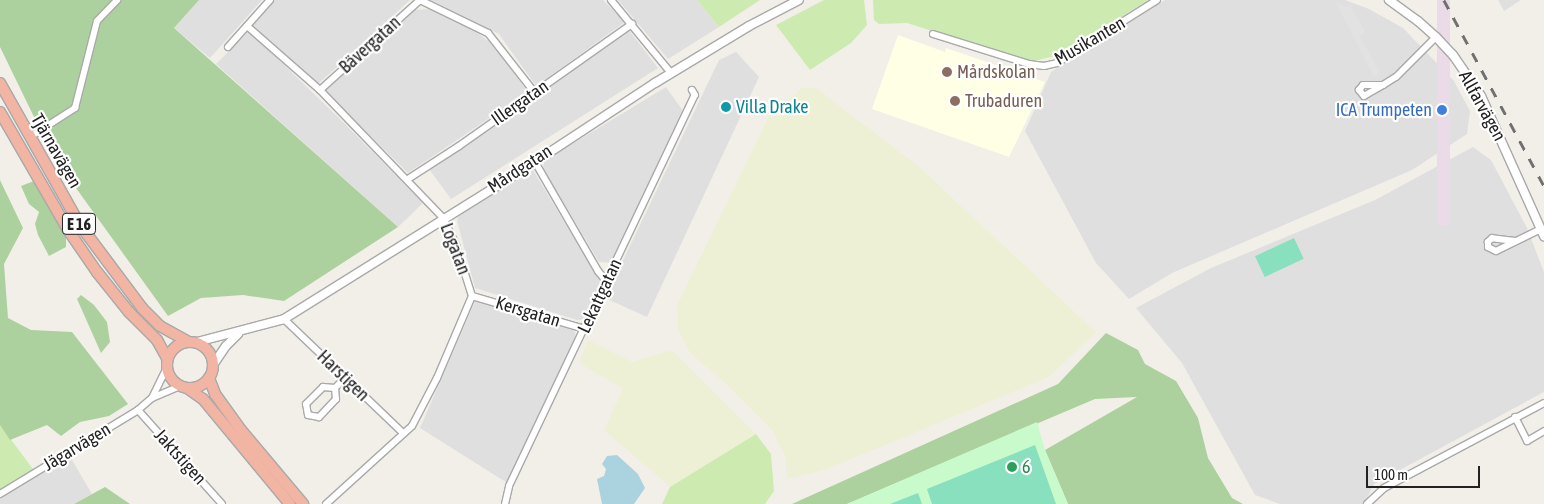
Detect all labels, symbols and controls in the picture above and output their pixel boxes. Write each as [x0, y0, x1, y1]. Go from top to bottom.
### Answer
street label: Bävergatan [335, 12, 405, 78]
street label: Musikanten [1051, 12, 1129, 70]
place label: Mårdskolan [957, 61, 1036, 83]
marker: Mårdskolan [941, 66, 953, 78]
street label: Allfarvägen [1454, 67, 1510, 145]
street label: Illergatan [487, 76, 553, 130]
place label: Trubaduren [965, 90, 1042, 112]
marker: Trubaduren [949, 95, 961, 107]
place label: Villa Drake [736, 96, 808, 118]
place label: ICA Trumpeten [1336, 99, 1432, 121]
marker: Villa Drake [720, 101, 732, 113]
marker: ICA Trumpeten [1436, 104, 1448, 116]
street label: Tjärnavägen [26, 110, 86, 192]
street label: Mårdgatan [484, 140, 556, 198]
road number: E 16 [62, 210, 96, 238]
street label: Logatan [435, 220, 475, 278]
street label: Lekattgatan [573, 255, 627, 337]
street label: Kersgatan [493, 292, 563, 332]
street label: Harstigen [312, 346, 374, 406]
street label: Jägarvägen [39, 418, 115, 476]
street label: Jaktstigen [149, 425, 211, 489]
place label: 6 [1022, 456, 1030, 478]
scale bar [1369, 456, 1483, 488]
marker: 6 [1006, 461, 1018, 473]
text: 100 m [1374, 466, 1408, 483]

